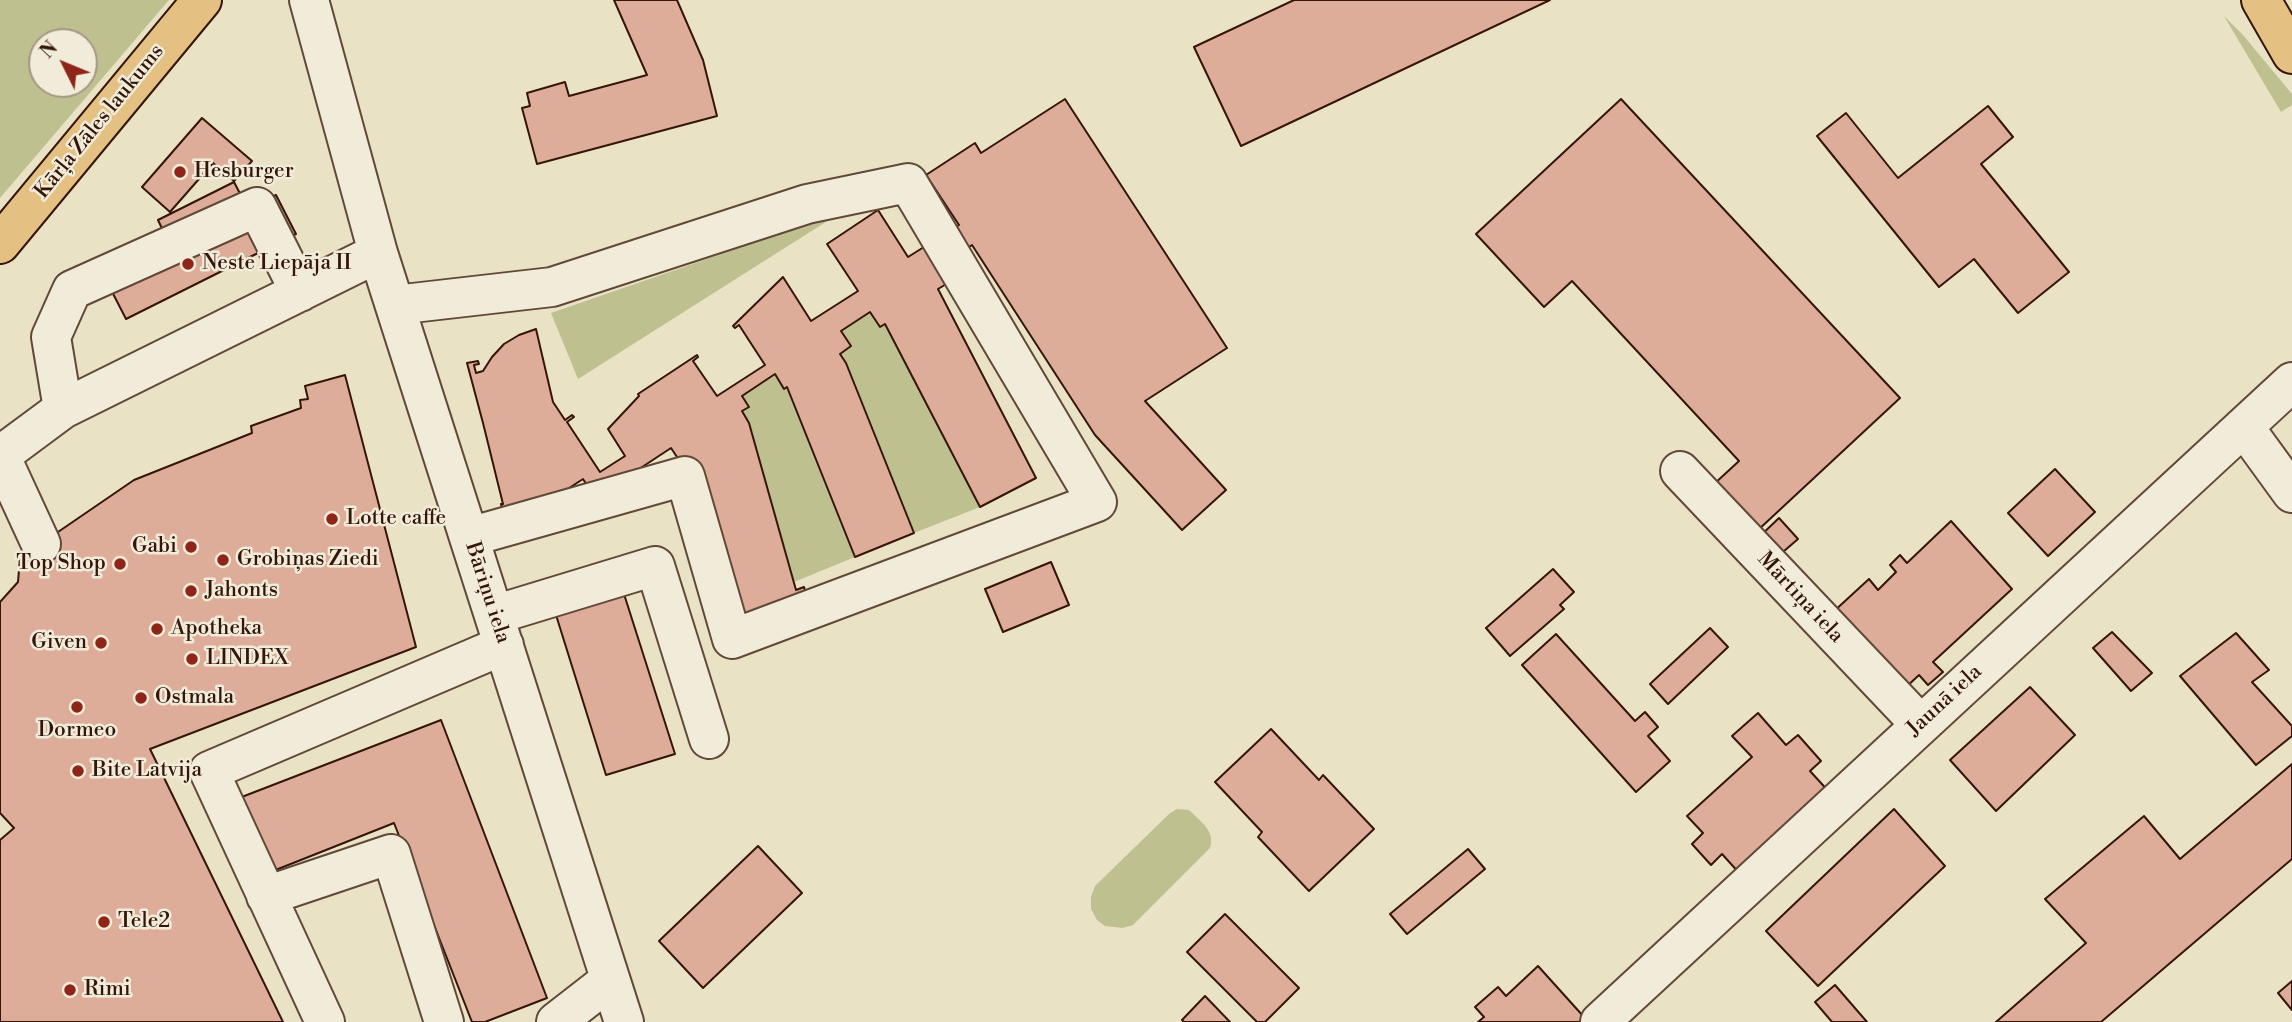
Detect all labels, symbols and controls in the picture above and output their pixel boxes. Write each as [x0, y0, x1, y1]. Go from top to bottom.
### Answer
north arrow [28, 28, 98, 98]
text: N [35, 36, 63, 64]
street label: Kārļa Zāles laukums [30, 40, 170, 204]
place label: Hesburger [194, 159, 294, 185]
marker: Hesburger [172, 164, 188, 180]
place label: Neste Liepāja II [202, 251, 351, 277]
marker: Neste Liepāja II [180, 256, 196, 272]
place label: Lotte caffe [346, 506, 446, 532]
marker: Lotte caffe [324, 511, 340, 527]
place label: Gabi [132, 534, 177, 560]
marker: Gabi [183, 539, 199, 555]
street label: Bāriņu iela [459, 539, 515, 647]
place label: Grobiņas Ziedi [237, 547, 379, 573]
street label: Mārtiņa iela [1752, 547, 1848, 649]
place label: Top Shop [16, 551, 106, 577]
marker: Grobiņas Ziedi [215, 552, 231, 568]
marker: Top Shop [112, 556, 128, 572]
place label: Jahonts [205, 578, 278, 604]
marker: Jahonts [183, 583, 199, 599]
place label: Apotheka [171, 616, 262, 642]
marker: Apotheka [149, 621, 165, 637]
place label: Given [31, 630, 87, 656]
marker: Given [93, 635, 109, 651]
place label: LINDEX [206, 646, 288, 672]
marker: LINDEX [184, 651, 200, 667]
street label: Jaunā iela [1902, 660, 1988, 742]
place label: Ostmala [155, 685, 234, 711]
marker: Ostmala [133, 690, 149, 706]
marker: Dormeo [69, 699, 85, 715]
place label: Dormeo [38, 718, 116, 744]
place label: Bite Latvija [92, 758, 202, 784]
marker: Bite Latvija [70, 763, 86, 779]
place label: Tele2 [118, 909, 170, 935]
marker: Tele2 [96, 914, 112, 930]
place label: Rimi [84, 977, 131, 1003]
marker: Rimi [62, 982, 78, 998]

